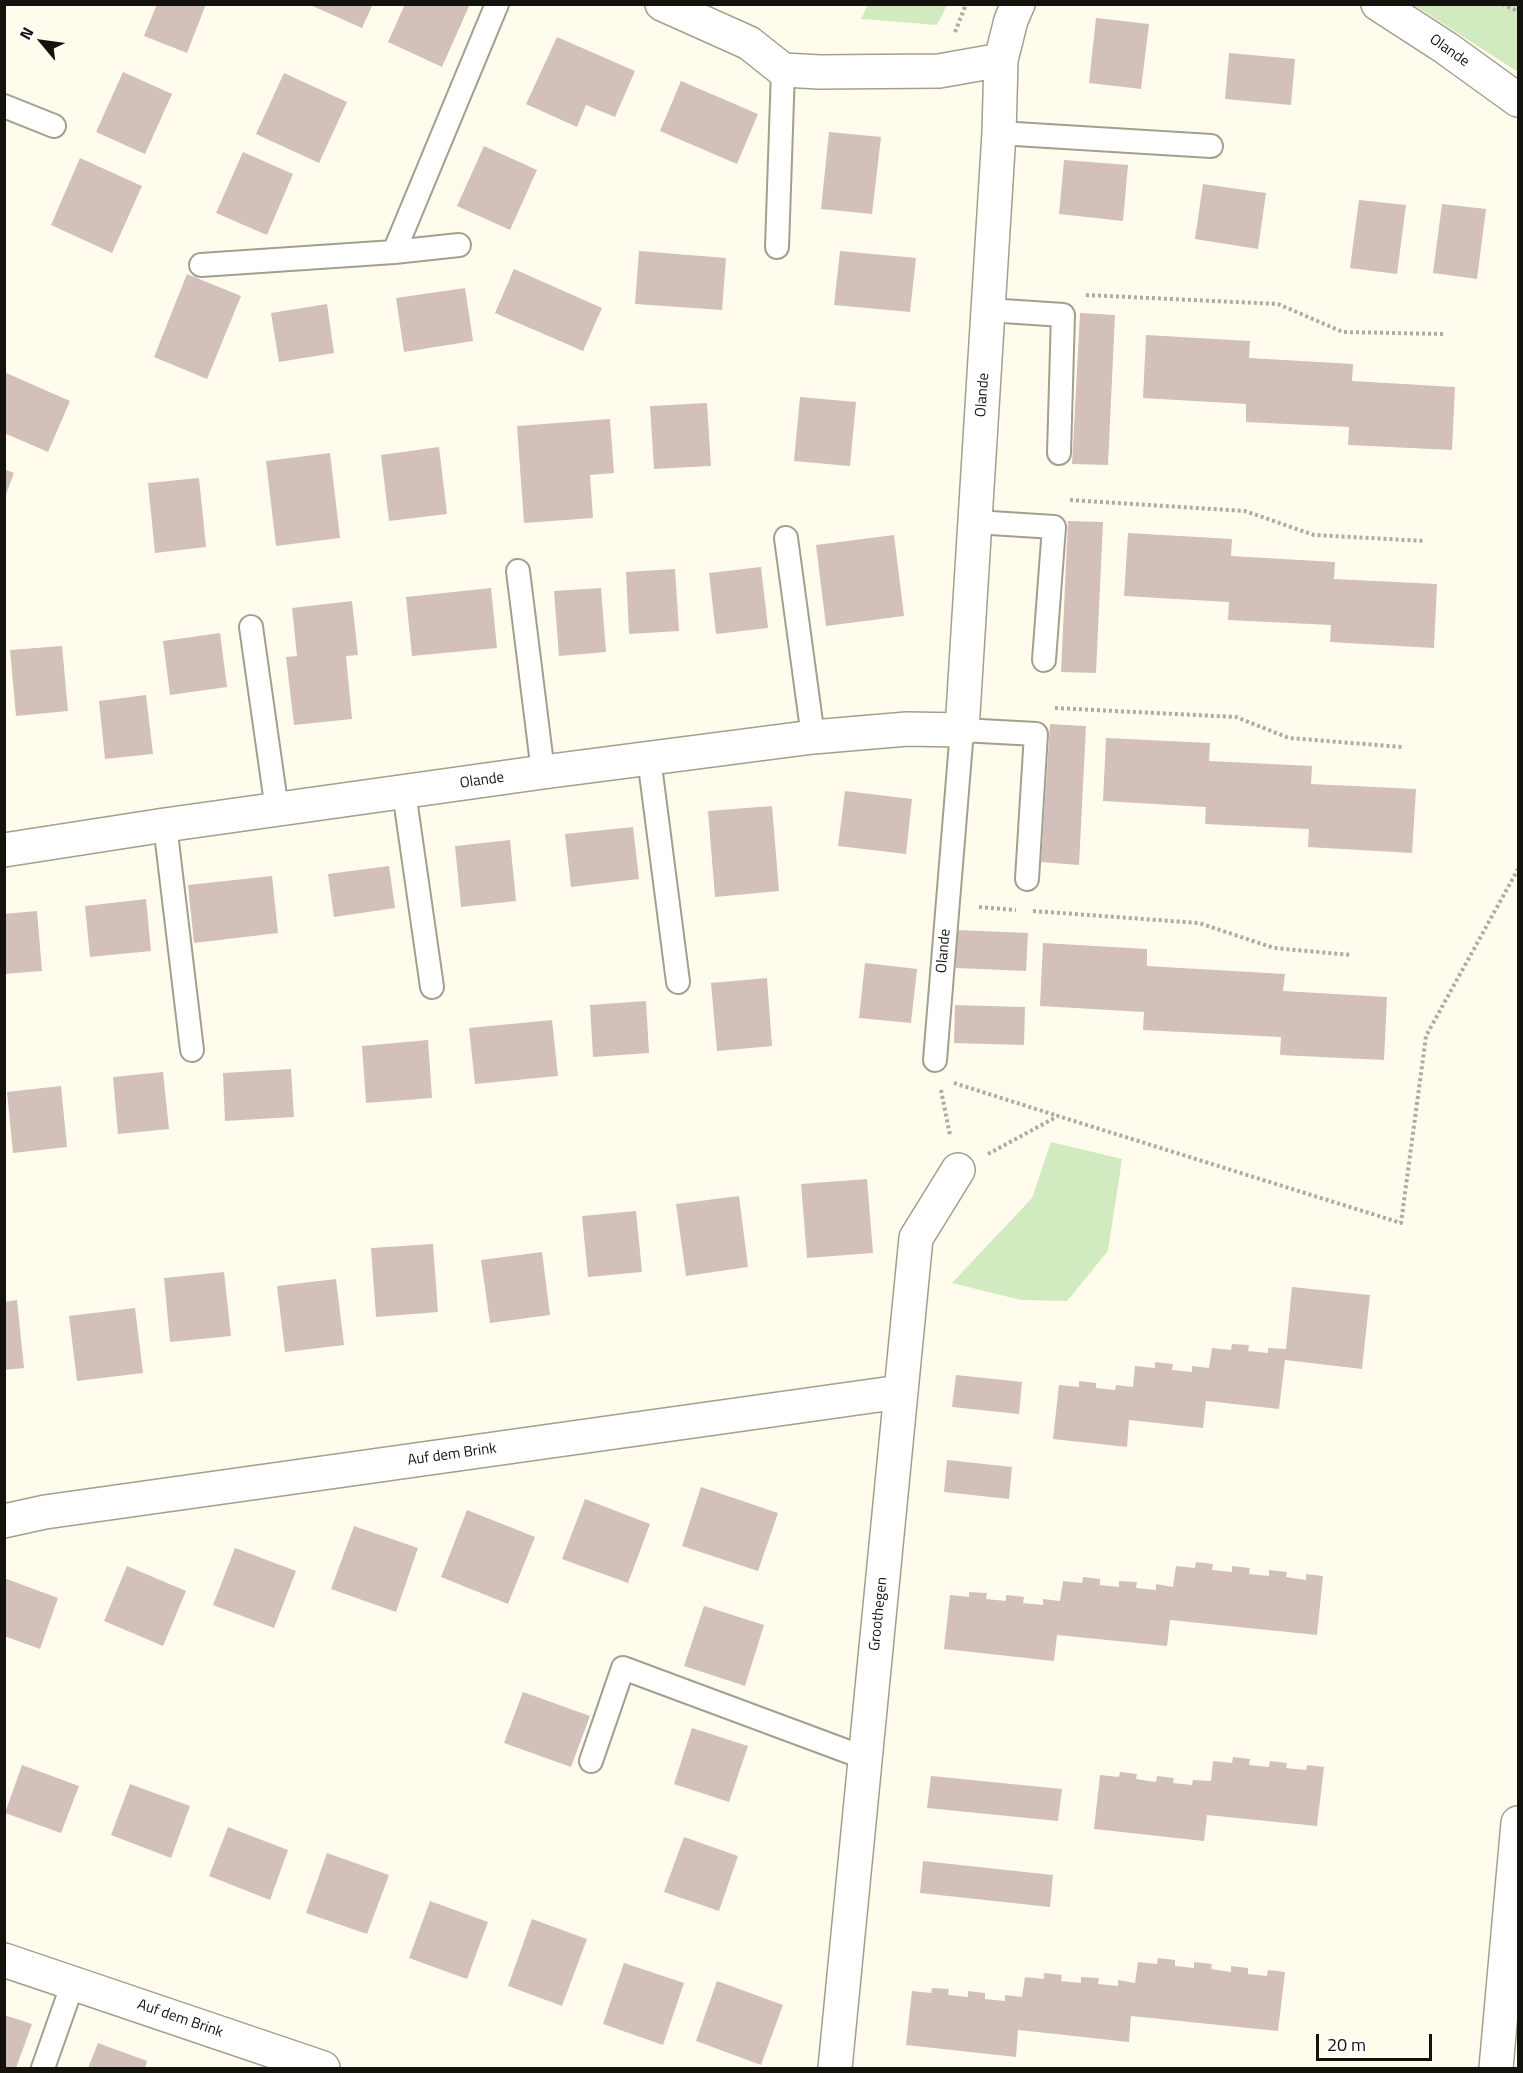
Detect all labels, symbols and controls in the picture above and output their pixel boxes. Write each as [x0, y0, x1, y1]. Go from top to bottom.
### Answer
north arrow [12, 12, 72, 72]
text: N [13, 23, 39, 44]
street label: Olande [1426, 31, 1472, 71]
street label: Olande [972, 372, 994, 418]
street label: Olande [459, 769, 505, 793]
street label: Olande [933, 928, 955, 974]
street label: Auf dem Brink [406, 1440, 498, 1470]
street label: Groothegen [866, 1576, 892, 1652]
street label: Auf dem Brink [135, 1996, 225, 2042]
scale bar [1319, 2022, 1434, 2060]
text: 20 m [1327, 2031, 1366, 2058]

